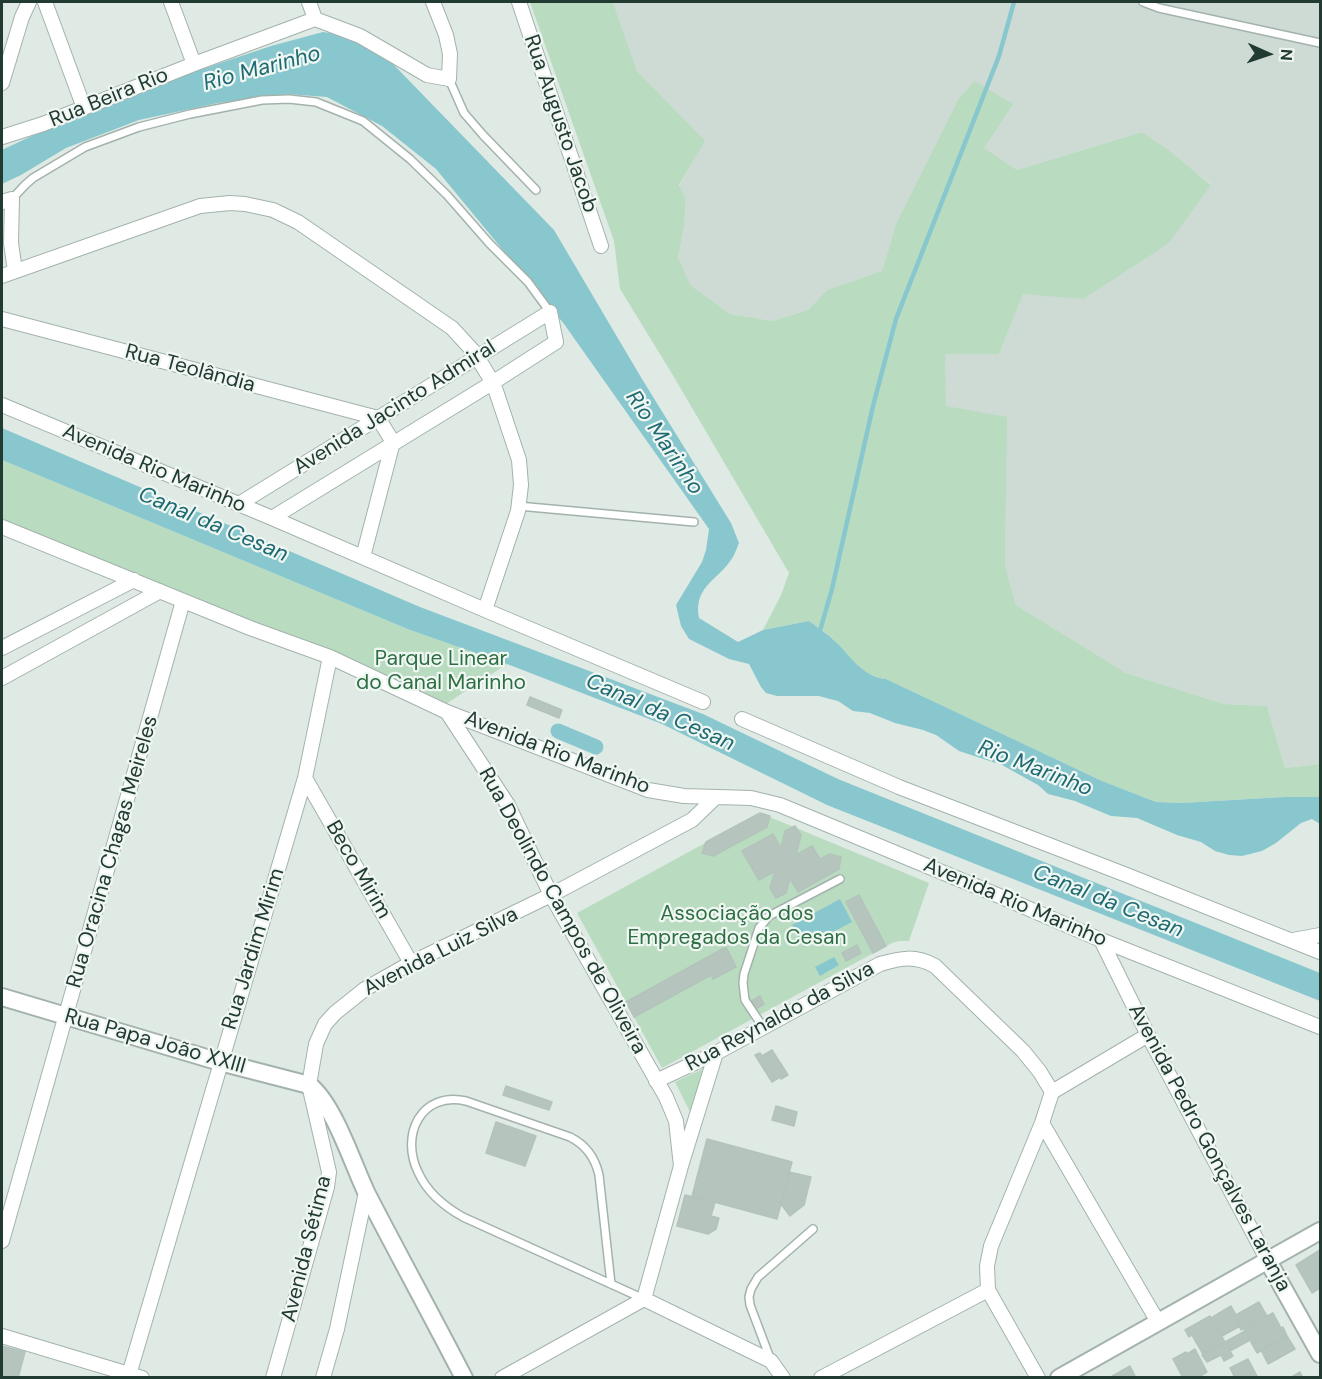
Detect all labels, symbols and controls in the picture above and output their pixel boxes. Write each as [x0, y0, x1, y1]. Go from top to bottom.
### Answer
north arrow [1238, 24, 1298, 84]
street label: Rua Augusto Jacob [518, 32, 602, 216]
water label: Rio Marinho [201, 41, 323, 97]
text: N [1276, 49, 1297, 61]
street label: Rua Beira Rio [46, 63, 172, 133]
street label: Avenida Jacinto Admiral [289, 335, 501, 481]
street label: Rua Teolândia [122, 340, 258, 398]
water label: Rio Marinho [619, 386, 709, 500]
street label: Avenida Rio Marinho [59, 419, 249, 519]
water label: Canal da Cesan [134, 482, 292, 568]
park label: Parque Linear do Canal Marinho [356, 646, 526, 696]
water label: Canal da Cesan [581, 668, 739, 758]
street label: Avenida Rio Marinho [461, 706, 653, 800]
street label: Rua Oracina Chagas Meireles [62, 713, 164, 991]
water label: Rio Marinho [974, 735, 1096, 803]
street label: Rua Deolindo Campos de Oliveira [473, 763, 651, 1059]
street label: Beco Mirim [320, 817, 396, 923]
street label: Avenida Rio Marinho [920, 853, 1110, 953]
water label: Canal da Cesan [1029, 860, 1187, 944]
street label: Rua Jardim Mirim [217, 865, 291, 1033]
park label: Associação dos Empregados da Cesan [627, 901, 847, 951]
street label: Avenida Luiz Silva [360, 902, 522, 1002]
street label: Rua Reynaldo da Silva [681, 957, 879, 1077]
street label: Avenida Pedro Gonçalves Laranja [1122, 1000, 1296, 1296]
street label: Rua Papa João XXIII [62, 1004, 248, 1080]
street label: Avenida Sétima [277, 1173, 337, 1325]

